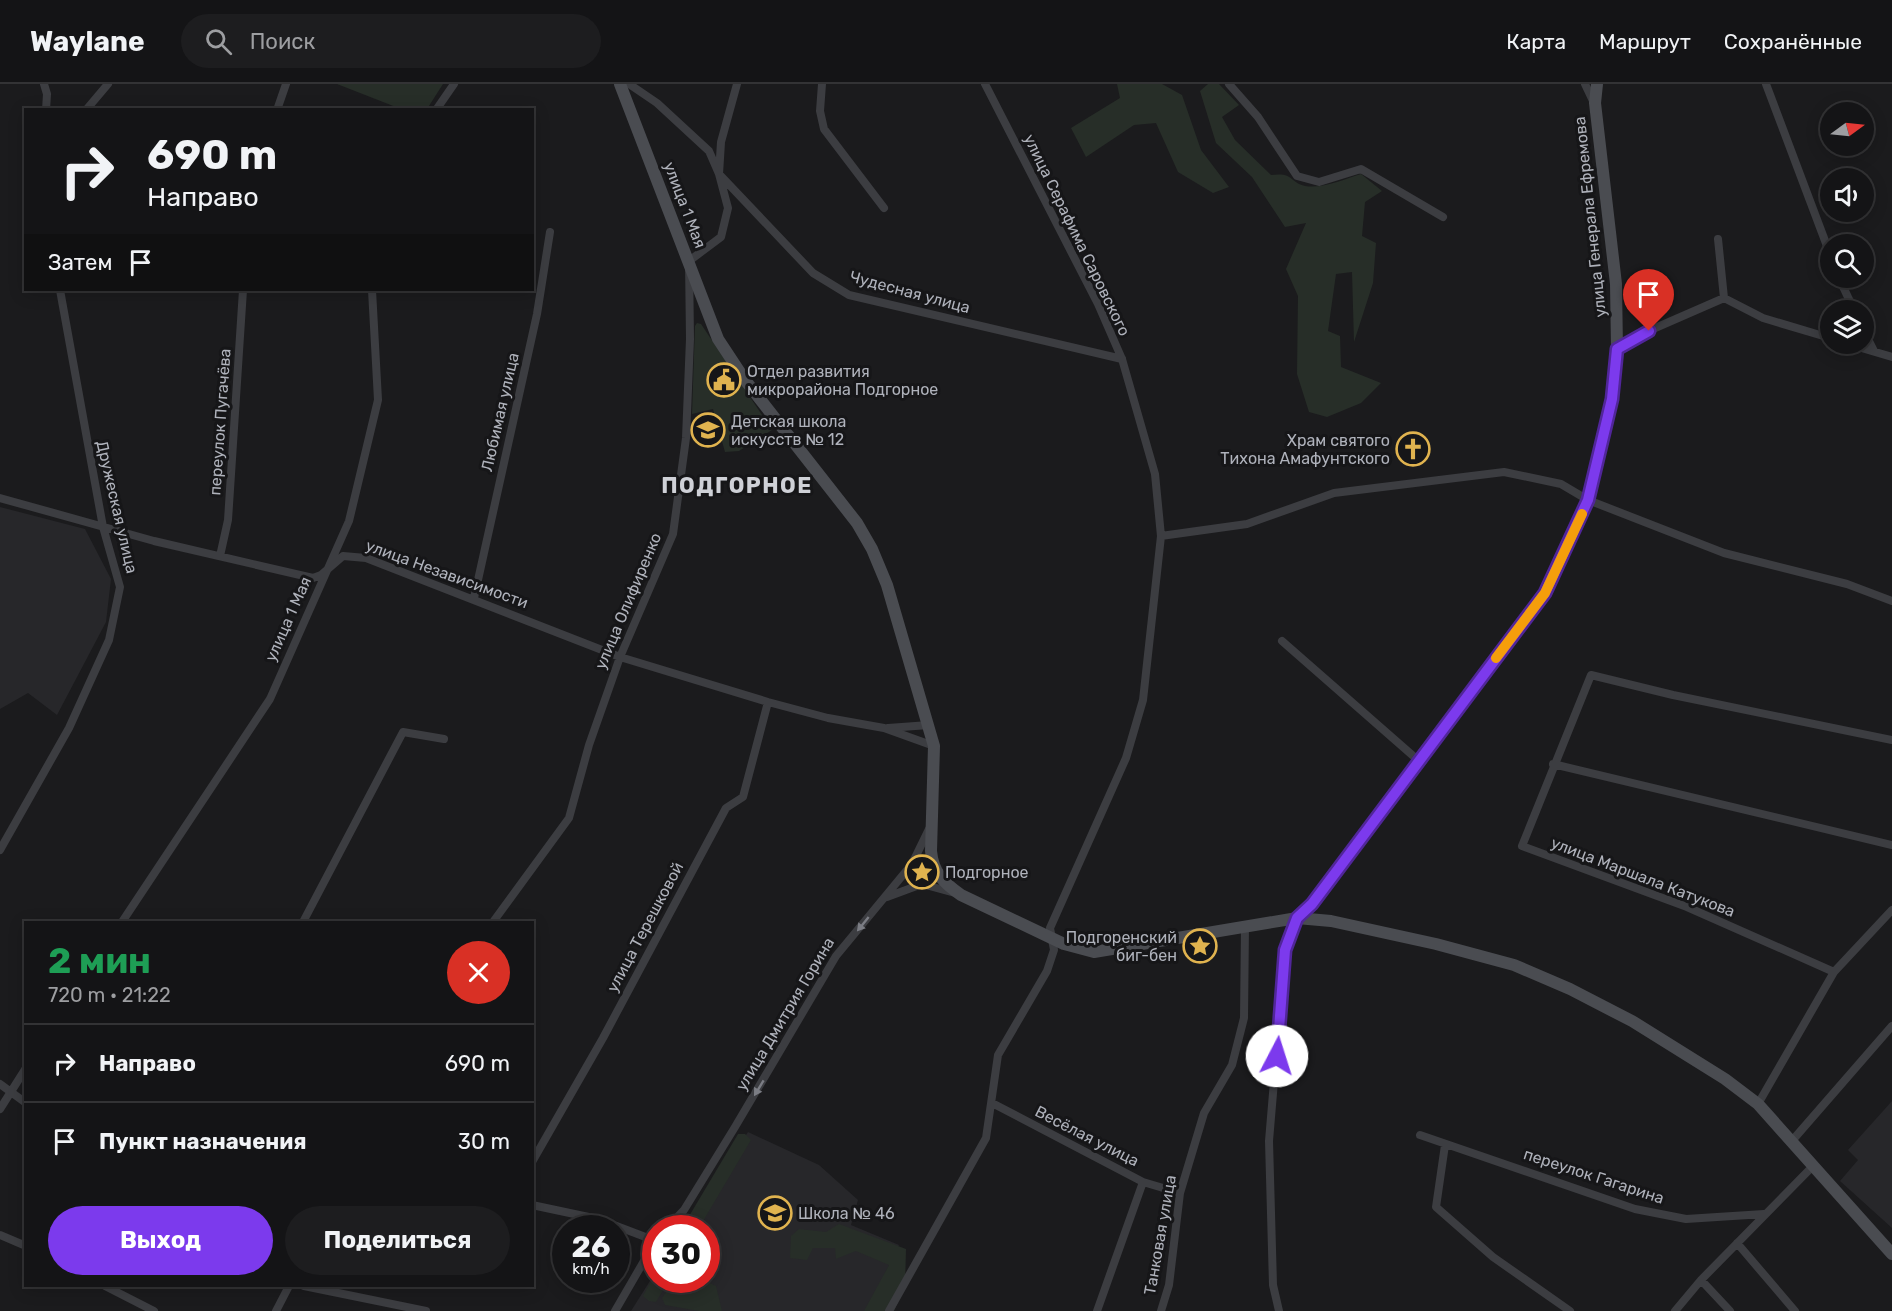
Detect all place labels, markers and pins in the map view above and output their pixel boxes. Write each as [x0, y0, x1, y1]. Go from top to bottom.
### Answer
pin [1623, 269, 1674, 331]
public building icon: Отдел развития микрорайона Подгорное [706, 362, 742, 398]
place label: Отдел развития микрорайона Подгорное [747, 362, 938, 399]
school or university icon: Детская школа искусств № 12 [690, 412, 726, 448]
place label: Детская школа искусств № 12 [731, 412, 846, 449]
place label: Храм святого Тихона Амафунтского [1220, 431, 1390, 468]
church icon: Храм святого Тихона Амафунтского [1395, 431, 1431, 467]
place icon: Подгорное [904, 854, 940, 890]
place label: Подгорное [945, 863, 1029, 882]
place label: Подгоренский биг-бен [1066, 928, 1177, 965]
place icon: Подгоренский биг-бен [1182, 928, 1218, 964]
school or university icon: Школа № 46 [757, 1195, 793, 1231]
place label: Школа № 46 [798, 1204, 895, 1223]

